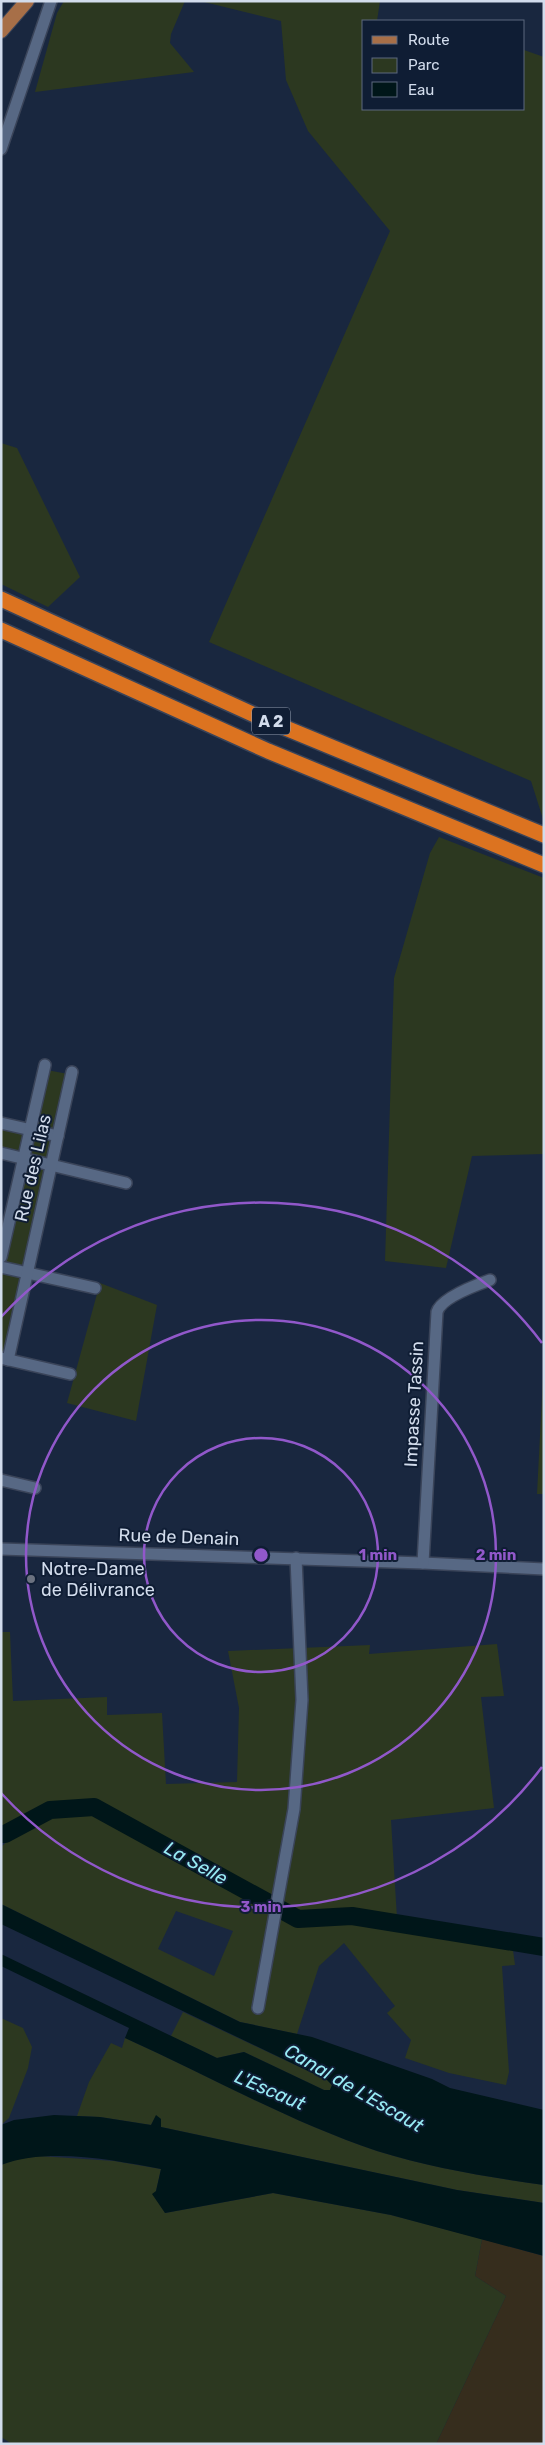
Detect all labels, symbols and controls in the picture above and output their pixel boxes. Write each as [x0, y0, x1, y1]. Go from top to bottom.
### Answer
legend [362, 20, 525, 110]
text: Route [408, 31, 450, 49]
text: Parc [408, 56, 440, 74]
text: Eau [408, 81, 434, 99]
road number: A 2 [252, 708, 290, 734]
street label: Rue des Lilas [10, 1112, 56, 1224]
street label: Impasse Tassin [400, 1340, 428, 1468]
street label: Rue de Denain [118, 1524, 240, 1550]
centre of rings [252, 1546, 270, 1564]
text: 1 min [359, 1546, 397, 1564]
text: 2 min [476, 1546, 516, 1564]
place label: Notre-Dame de Délivrance [41, 1558, 155, 1601]
marker: Notre-Dame de Délivrance [25, 1573, 37, 1585]
water label: La Selle [160, 1836, 232, 1890]
text: 3 min [241, 1898, 281, 1916]
water label: Canal de L'Escaut [280, 2039, 428, 2137]
water label: L'Escaut [231, 2065, 309, 2115]

